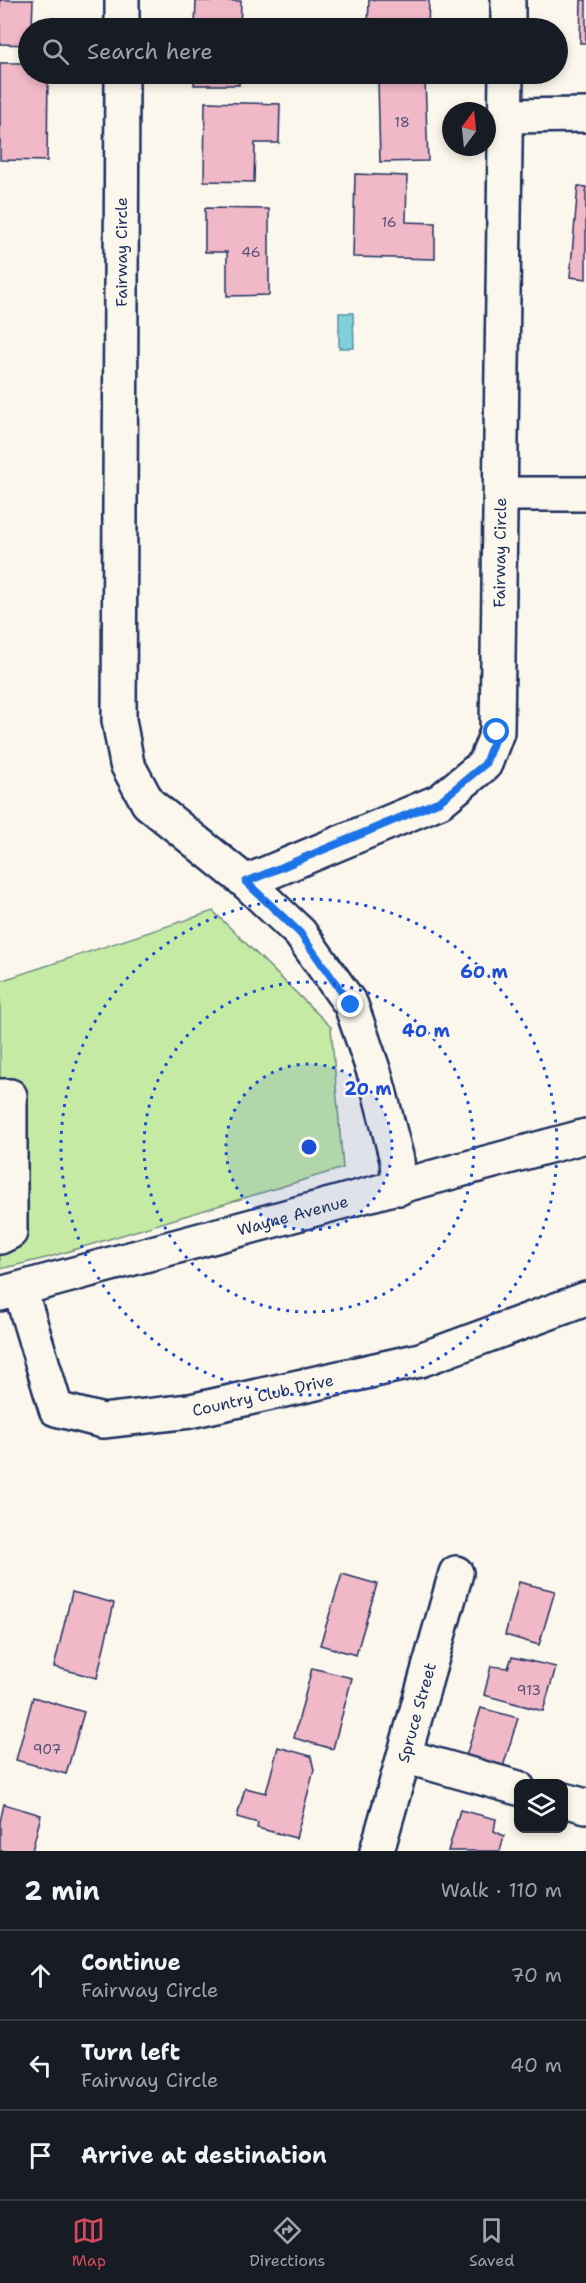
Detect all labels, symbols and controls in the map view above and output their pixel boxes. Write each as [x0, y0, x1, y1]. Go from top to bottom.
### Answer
search box [18, 18, 568, 84]
icon: search [39, 35, 72, 68]
text: Search here [87, 37, 213, 66]
north arrow [442, 102, 496, 156]
house number: 18 [394, 113, 410, 131]
street label: Fairway Circle [111, 197, 132, 307]
house number: 16 [381, 213, 397, 231]
house number: 46 [241, 243, 261, 261]
street label: Fairway Circle [488, 498, 511, 608]
route start [483, 718, 509, 744]
text: 60 m [460, 960, 508, 984]
route end [337, 991, 363, 1017]
text: 40 m [402, 1019, 450, 1043]
text: 20 m [344, 1077, 392, 1101]
centre of rings [299, 1137, 319, 1157]
street label: Wayne Avenue [235, 1190, 350, 1240]
street label: Country Club Drive [190, 1369, 336, 1421]
street label: Spruce Street [392, 1660, 441, 1765]
house number: 913 [517, 1681, 541, 1699]
house number: 907 [33, 1740, 61, 1758]
map controls [514, 1779, 568, 1833]
button: layers [514, 1779, 568, 1833]
text: 2 min [24, 1873, 100, 1908]
text: Walk · 110 m [441, 1877, 562, 1903]
text: Continue [81, 1948, 181, 1977]
icon: ahead [24, 1959, 57, 1992]
text: 70 m [510, 1962, 562, 1988]
text: Fairway Circle [81, 1977, 218, 2003]
text: Turn left [81, 2038, 180, 2067]
icon: left [24, 2049, 57, 2082]
text: 40 m [510, 2052, 562, 2078]
text: Fairway Circle [81, 2067, 218, 2093]
icon: arrive [24, 2139, 57, 2172]
text: Arrive at destination [81, 2141, 327, 2170]
tab: Map [72, 2214, 106, 2271]
tab: Directions [249, 2214, 326, 2271]
tab: Saved [469, 2214, 514, 2271]

